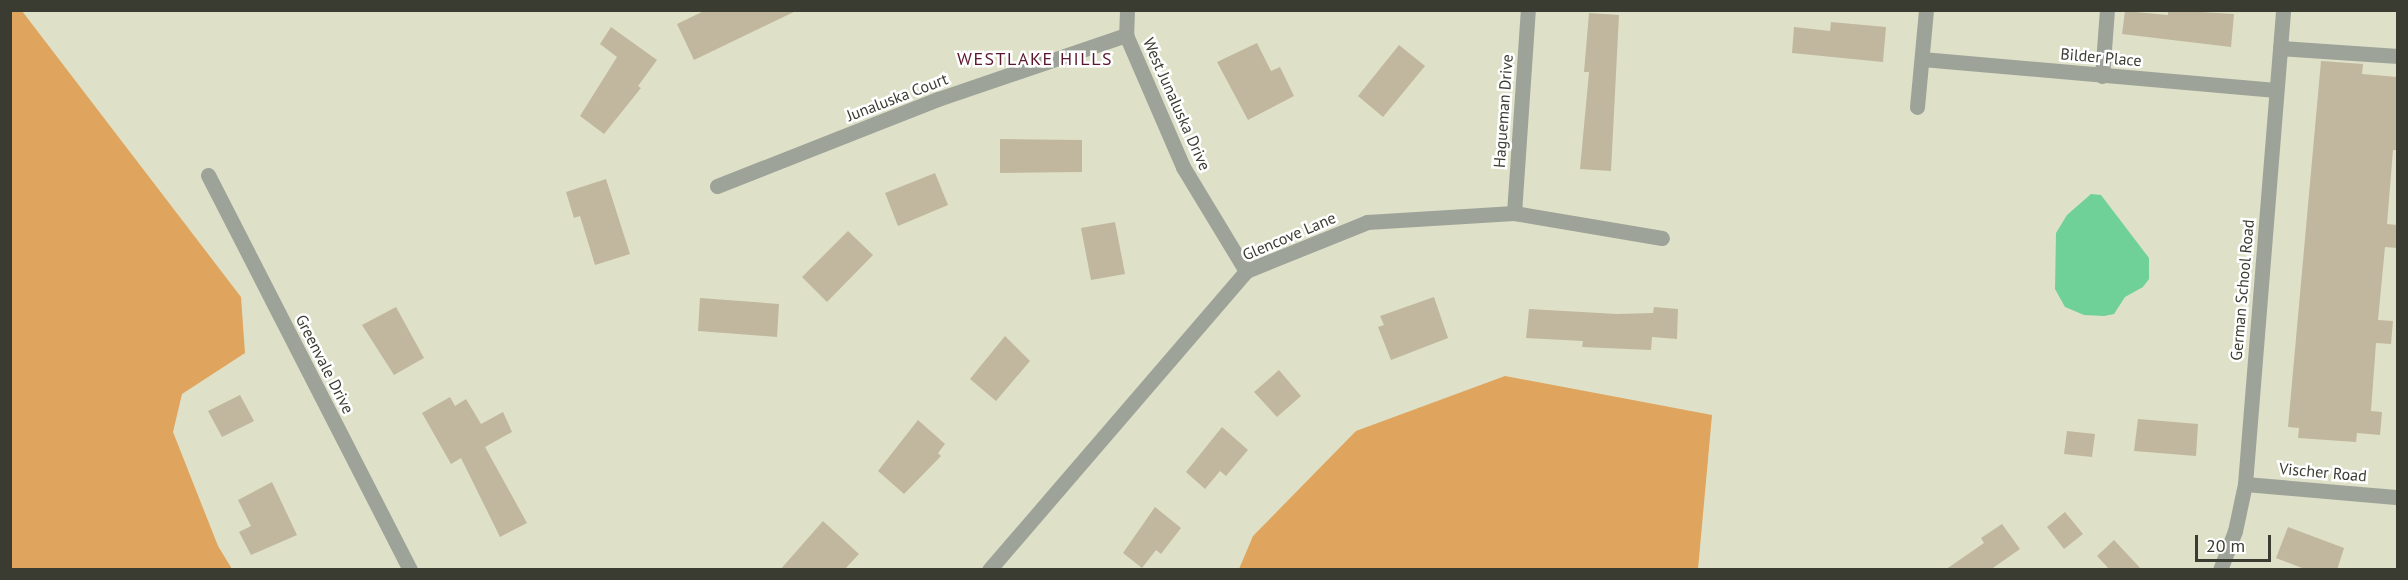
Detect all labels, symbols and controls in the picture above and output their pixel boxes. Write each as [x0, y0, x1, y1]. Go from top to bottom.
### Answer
street label: West Junaluska Drive [1139, 35, 1215, 173]
street label: Bilder Place [2060, 44, 2142, 70]
district label: WESTLAKE HILLS [957, 48, 1113, 70]
street label: Hagueman Drive [1489, 54, 1517, 168]
street label: Junaluska Court [844, 69, 950, 125]
street label: Glencove Lane [1240, 208, 1338, 264]
street label: German School Road [2226, 219, 2258, 361]
street label: Greenvale Drive [292, 311, 358, 417]
street label: Vischer Road [2278, 459, 2368, 485]
scale bar [2198, 523, 2274, 561]
text: 20 m [2206, 534, 2245, 557]

